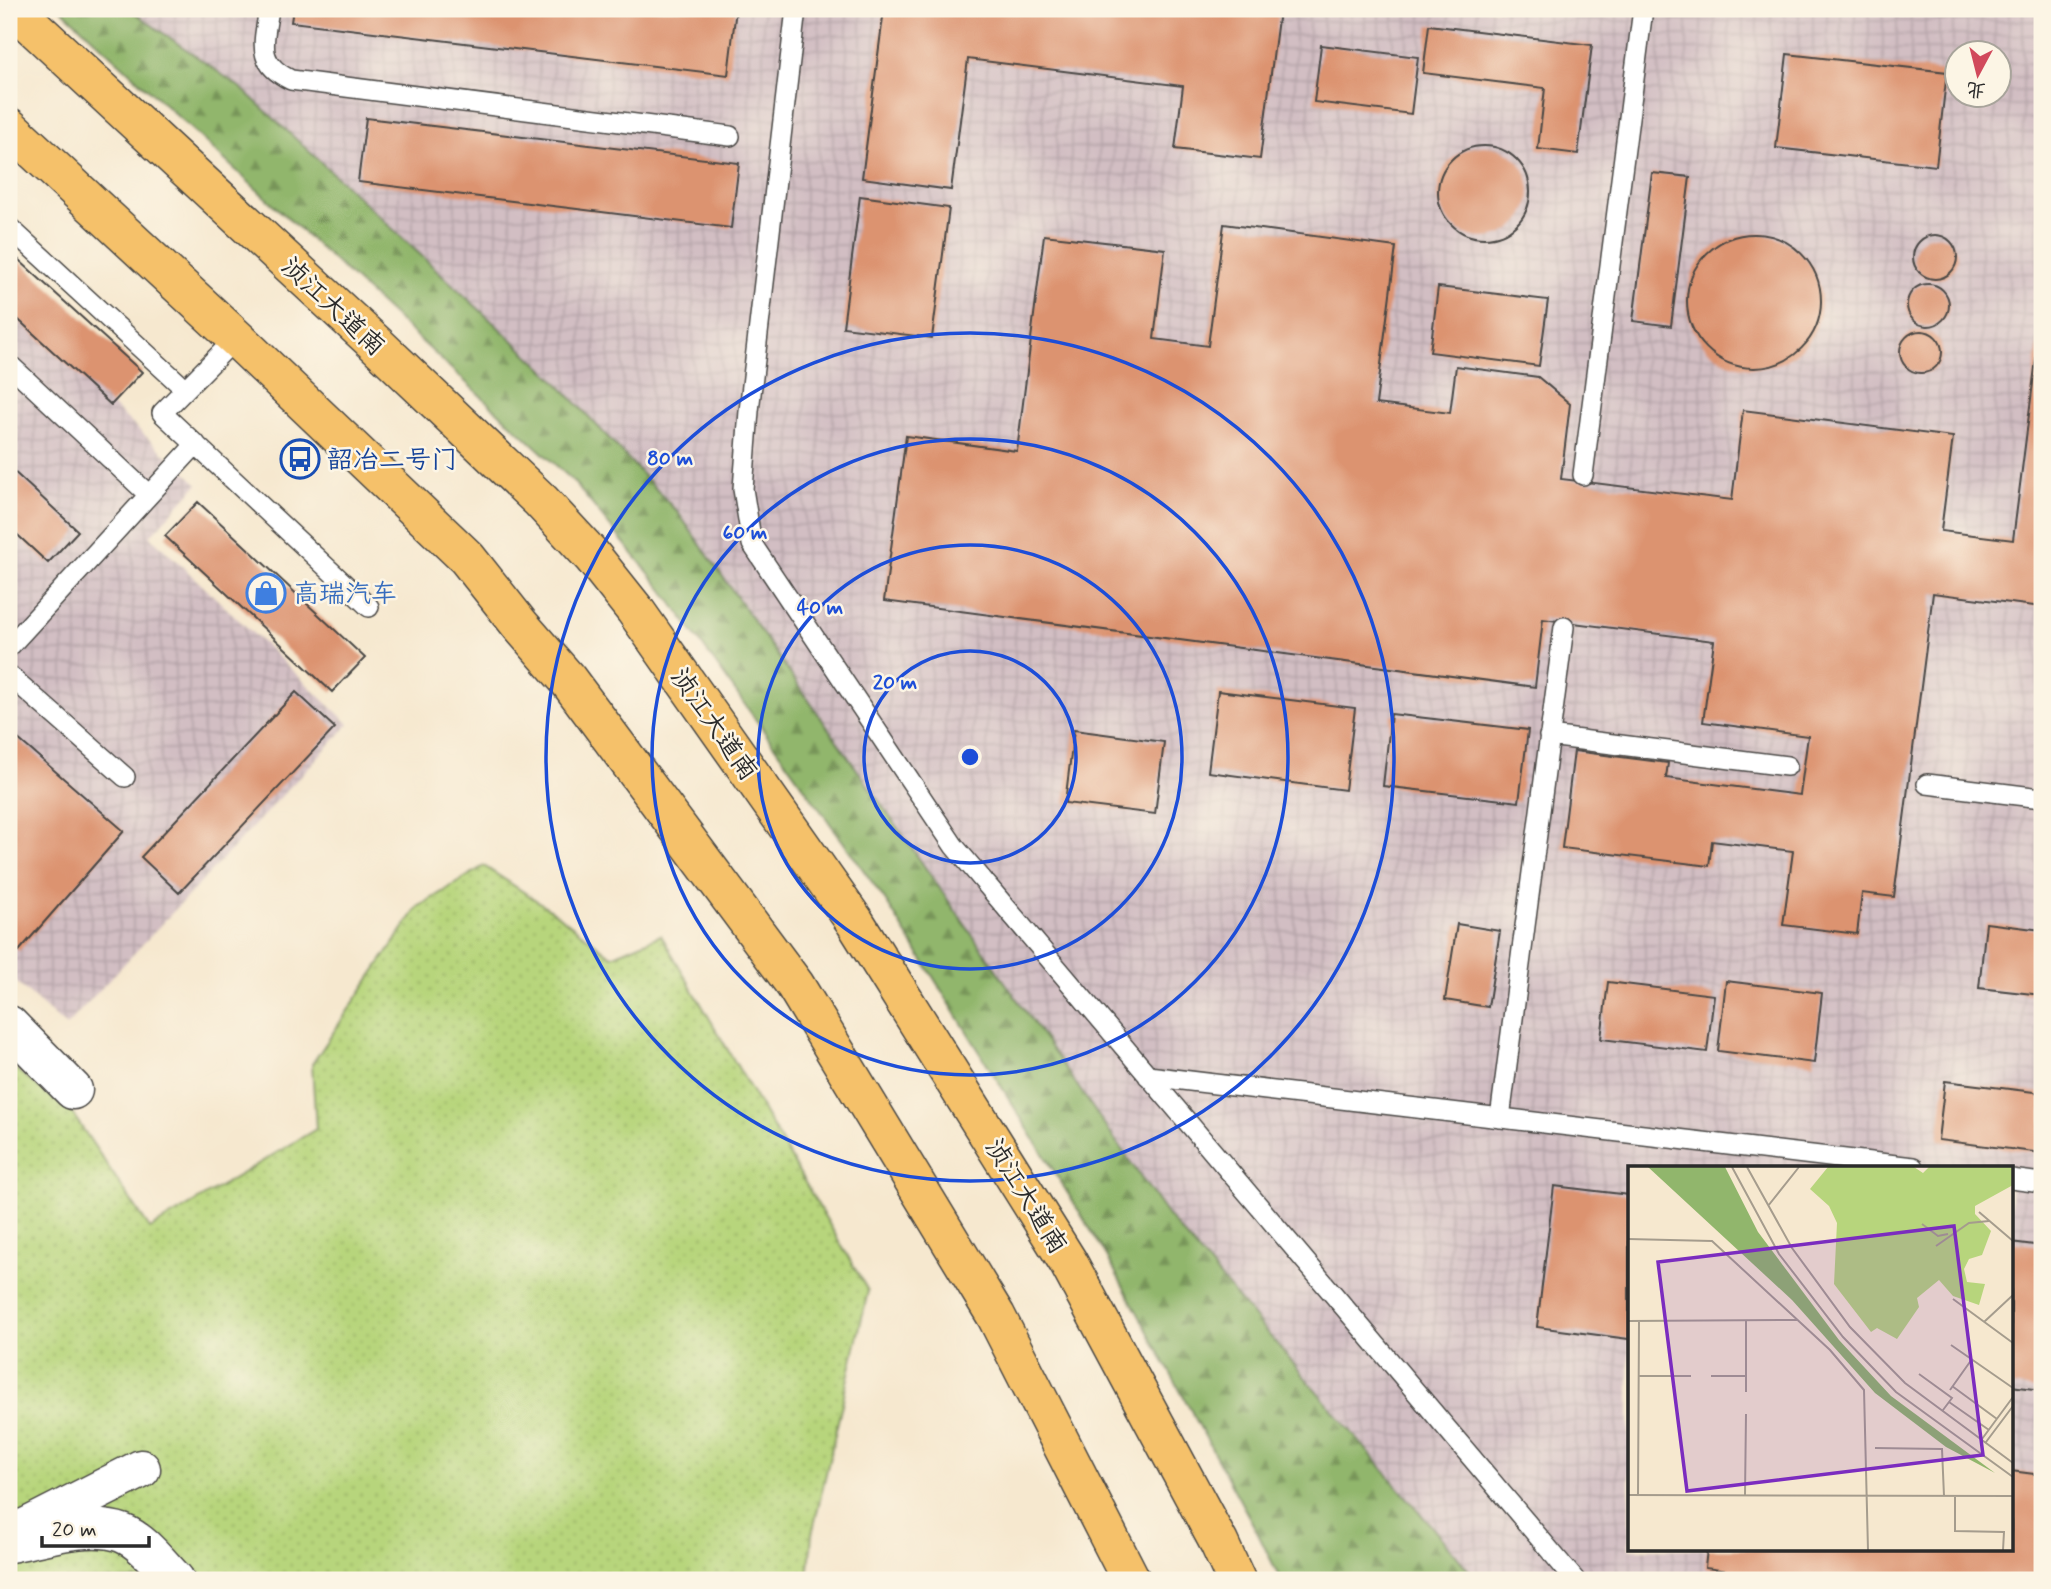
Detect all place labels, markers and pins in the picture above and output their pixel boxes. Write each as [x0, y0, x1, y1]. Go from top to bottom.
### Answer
bus stop icon: 韶冶二号门 [279, 438, 321, 480]
place label: 韶冶二号门 [327, 444, 457, 478]
shop icon: 高瑞汽车 [245, 572, 287, 614]
place label: 高瑞汽车 [293, 578, 397, 612]
centre of rings [958, 745, 982, 769]

